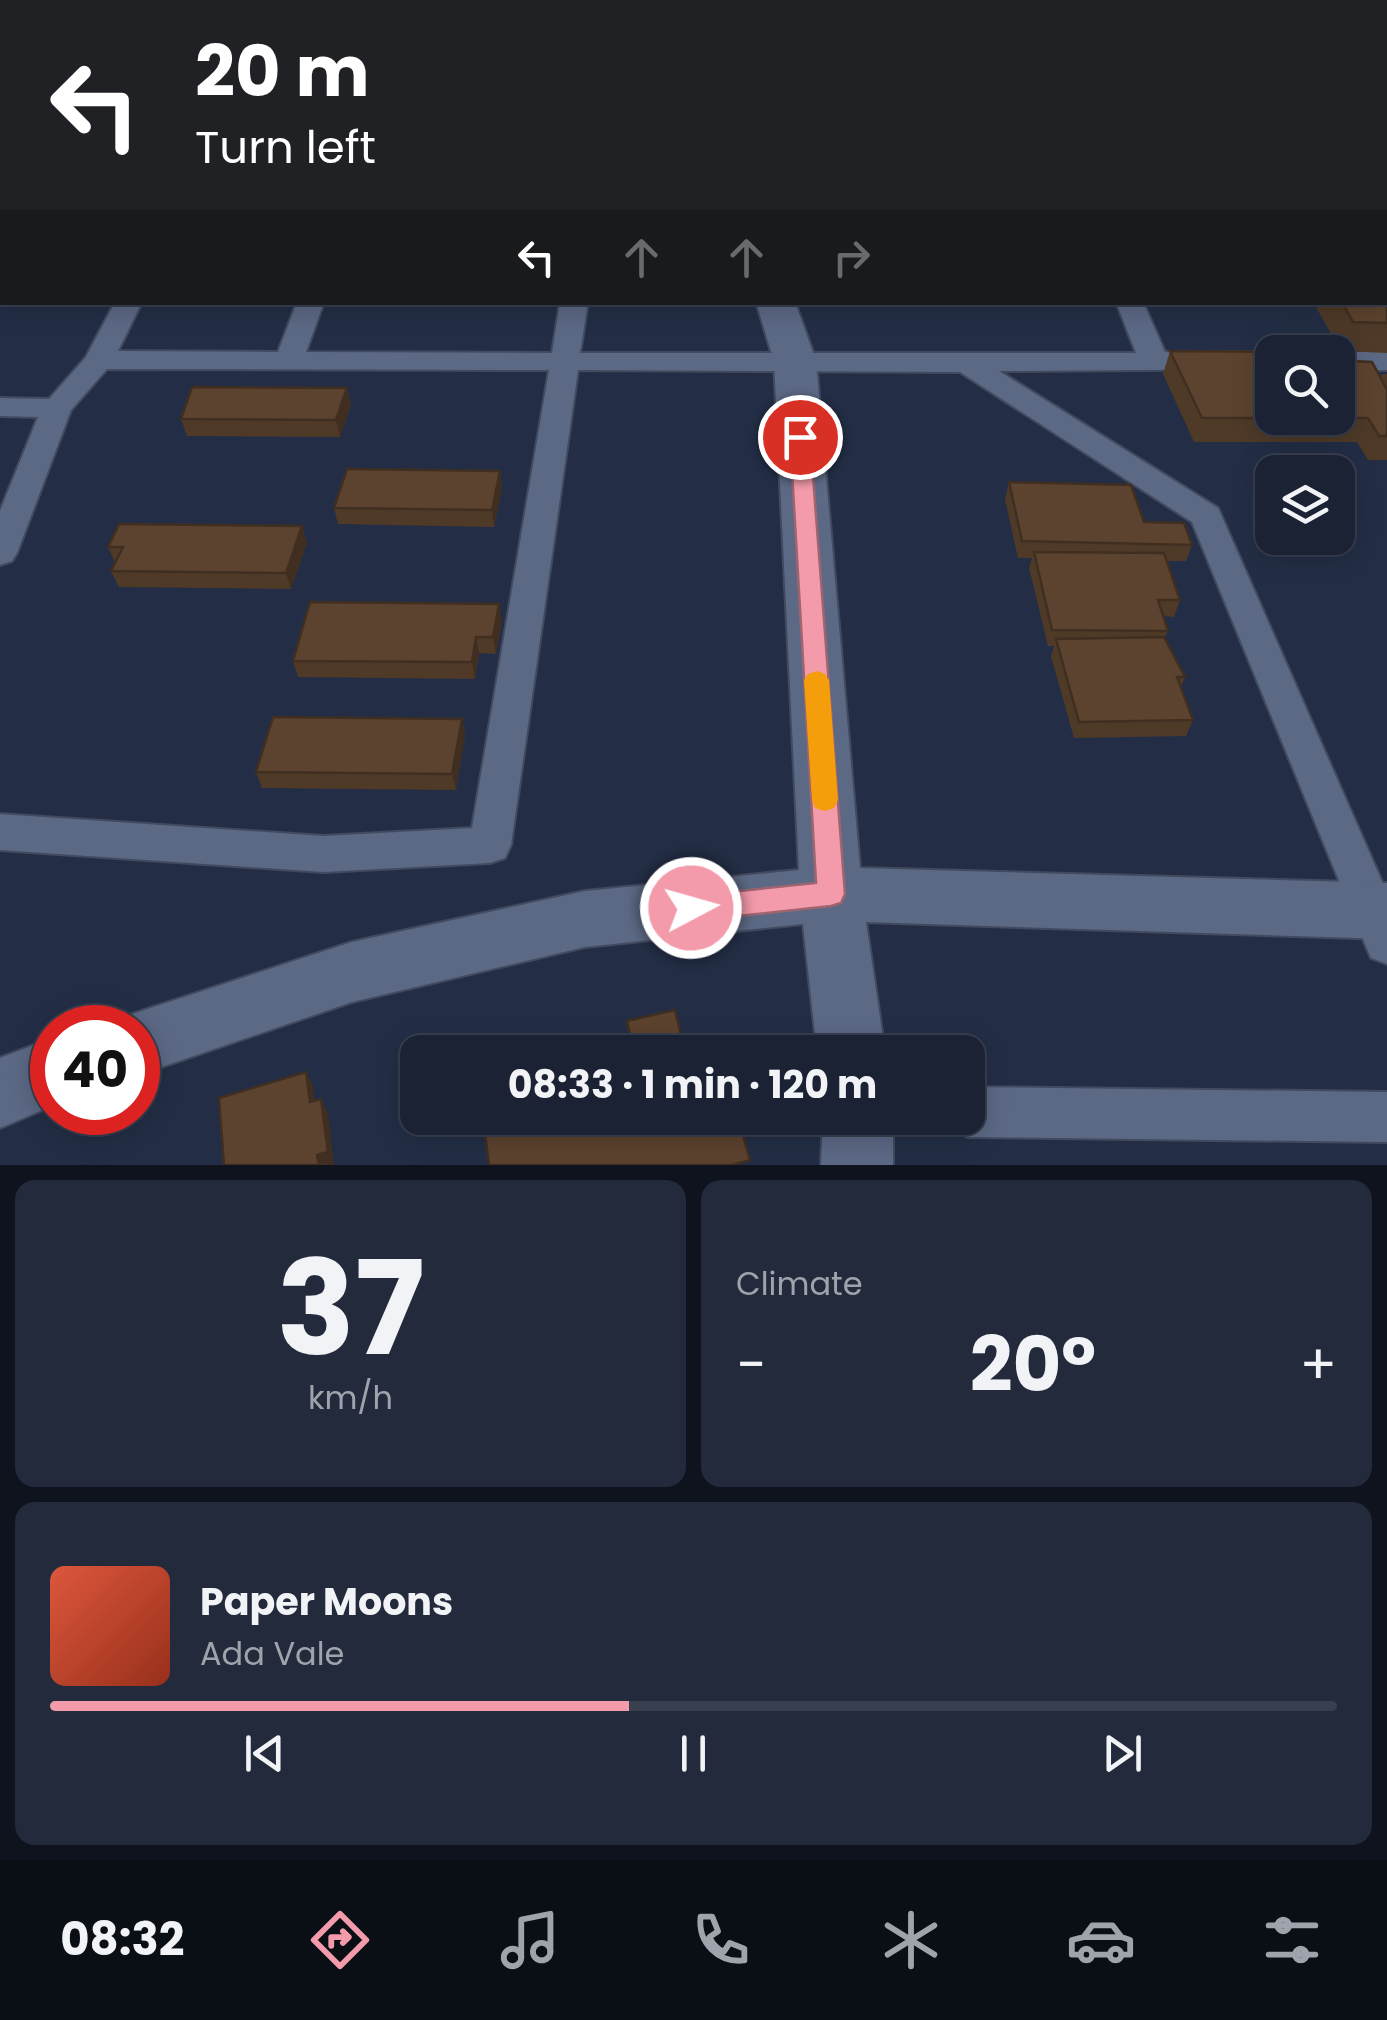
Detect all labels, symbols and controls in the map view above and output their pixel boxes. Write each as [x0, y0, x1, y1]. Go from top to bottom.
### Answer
text: 20 m [195, 22, 370, 121]
icon: left [30, 40, 160, 170]
text: Turn left [195, 116, 376, 179]
icon: left [509, 230, 564, 285]
icon: ahead [614, 230, 669, 285]
icon: ahead [719, 230, 774, 285]
icon: right [824, 230, 879, 285]
map controls [1255, 335, 1355, 555]
button: search [1255, 335, 1355, 435]
pin [758, 395, 843, 480]
icon: arrive [773, 410, 828, 465]
button: layers [1255, 455, 1355, 555]
position arrow [639, 856, 743, 960]
speed limit sign: 40 [30, 1005, 160, 1135]
text: 08:33 · 1 min · 120 m [508, 1058, 877, 1111]
text: 37 [276, 1217, 425, 1400]
text: Climate [736, 1261, 863, 1306]
text: 20° [970, 1312, 1096, 1417]
text: − [736, 1326, 766, 1403]
text: + [1299, 1326, 1337, 1403]
text: km/h [308, 1375, 393, 1420]
text: Paper Moons [200, 1575, 453, 1628]
text: Ada Vale [200, 1631, 344, 1676]
icon: previous [237, 1726, 292, 1781]
icon: pause [666, 1726, 721, 1781]
icon: next [1095, 1726, 1150, 1781]
icon: directions [305, 1905, 375, 1975]
icon: music [495, 1905, 565, 1975]
icon: phone [686, 1905, 756, 1975]
icon: climate [876, 1905, 946, 1975]
icon: car [1066, 1905, 1136, 1975]
icon: filters [1257, 1905, 1327, 1975]
text: 08:32 [60, 1908, 184, 1971]

